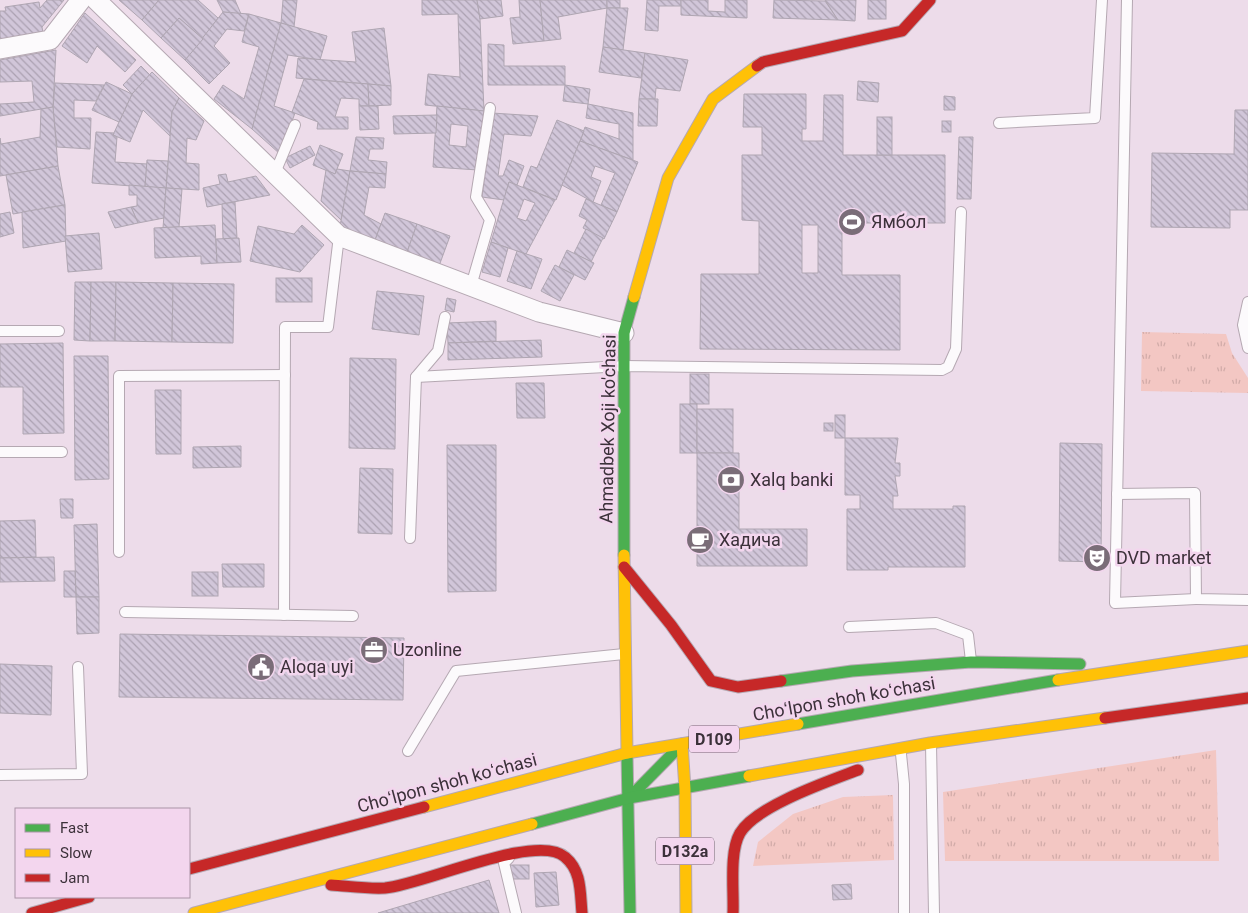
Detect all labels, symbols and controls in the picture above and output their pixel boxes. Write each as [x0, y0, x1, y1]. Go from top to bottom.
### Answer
sports icon: Ямбол [837, 207, 867, 237]
place label: Ямбол [871, 211, 926, 232]
street label: Ahmadbek Xoji ko'chasi [595, 334, 620, 524]
bank icon: Xalq banki [716, 465, 746, 495]
place label: Xalq banki [750, 469, 834, 490]
cafe icon: Хадича [685, 525, 715, 555]
place label: Хадича [719, 529, 781, 550]
theatre icon: DVD market [1082, 543, 1112, 573]
place label: DVD market [1116, 547, 1212, 568]
office icon: Uzonline [359, 635, 389, 665]
place label: Uzonline [393, 639, 462, 660]
public building icon: Aloqa uyi [246, 652, 276, 682]
place label: Aloqa uyi [280, 656, 354, 677]
street label: Choʻlpon shoh koʻchasi [751, 672, 937, 725]
road number: D109 [689, 726, 739, 752]
street label: Choʻlpon shoh koʻchasi [355, 748, 539, 817]
legend [15, 808, 190, 898]
text: Fast [60, 819, 89, 837]
road number: D132a [656, 838, 714, 864]
text: Slow [60, 844, 92, 862]
text: Jam [60, 869, 90, 887]

